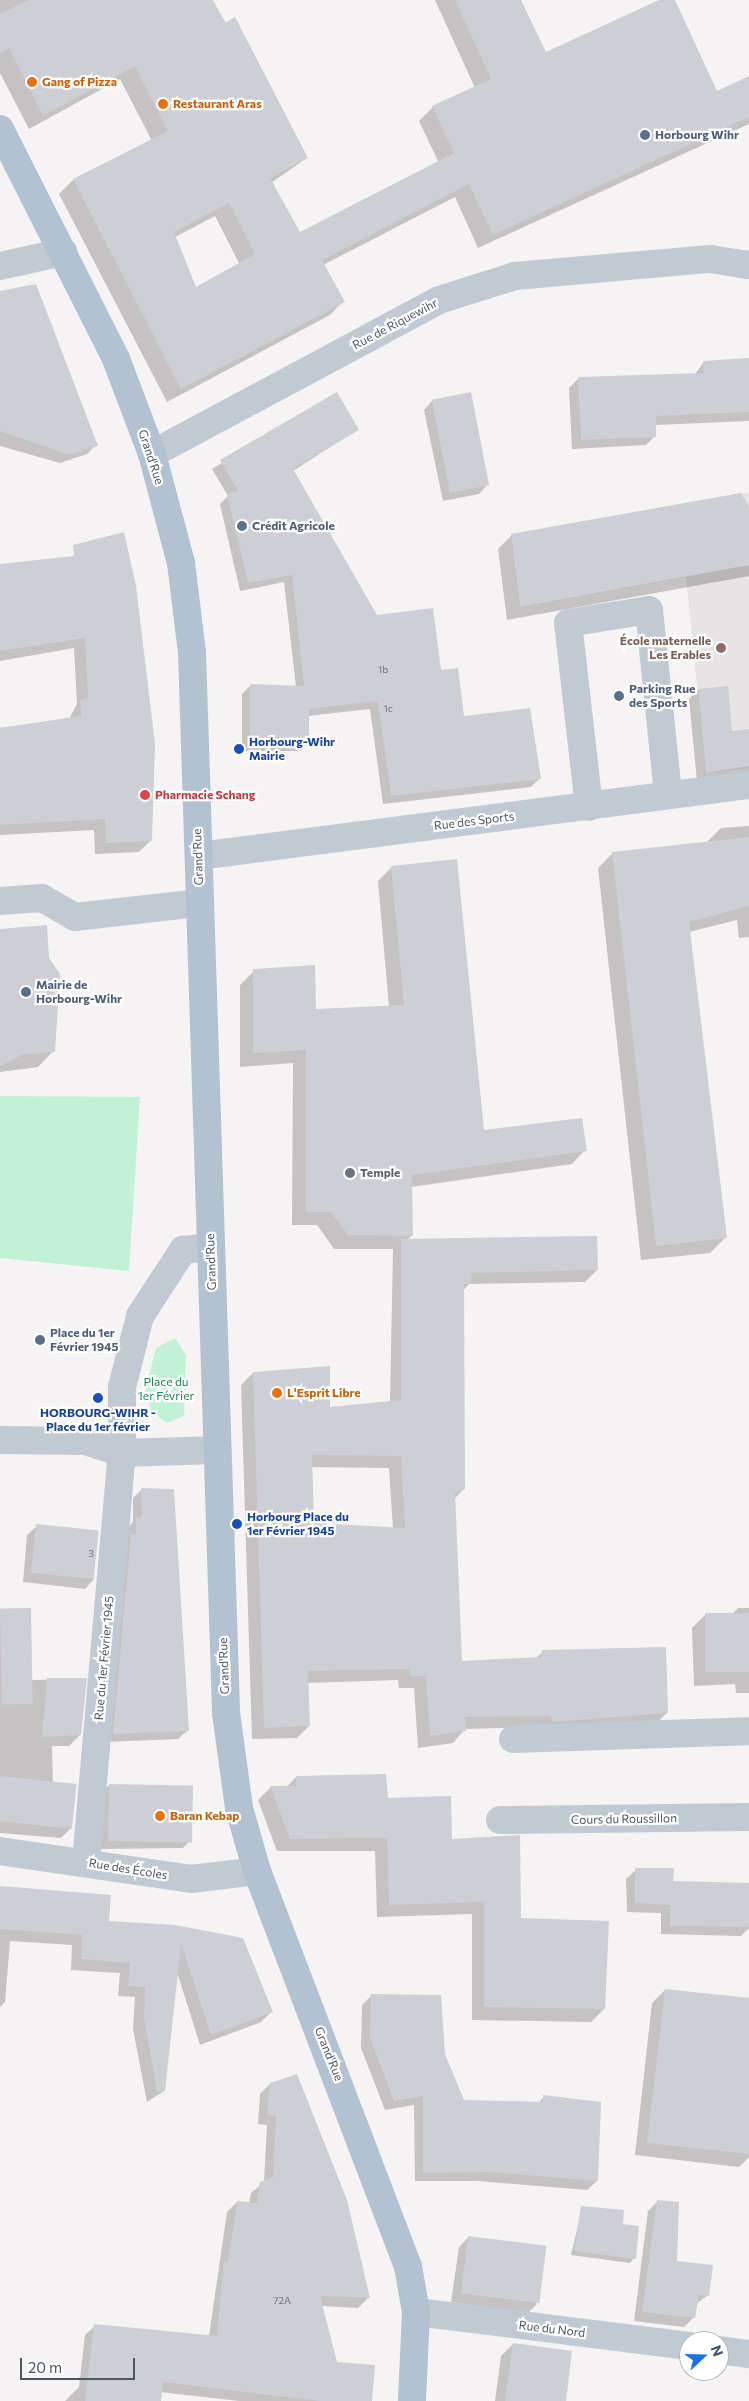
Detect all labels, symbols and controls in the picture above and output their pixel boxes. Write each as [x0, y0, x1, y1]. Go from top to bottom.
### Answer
place label: Gang of Pizza [42, 75, 117, 89]
marker: Gang of Pizza [26, 76, 38, 88]
place label: Restaurant Aras [173, 97, 262, 111]
marker: Restaurant Aras [157, 98, 169, 110]
place label: Horbourg Wihr [655, 128, 739, 142]
marker: Horbourg Wihr [639, 129, 651, 141]
street label: Rue de Riquewihr [350, 296, 440, 352]
street label: Grand'Rue [135, 428, 167, 486]
place label: Crédit Agricole [252, 519, 335, 533]
marker: Crédit Agricole [236, 520, 248, 532]
place label: École maternelle Les Erables [620, 634, 711, 662]
marker: École maternelle Les Erables [715, 642, 727, 654]
house number: 1b [378, 664, 388, 676]
place label: Parking Rue des Sports [629, 682, 695, 710]
marker: Parking Rue des Sports [613, 690, 625, 702]
house number: 1c [383, 703, 393, 715]
place label: Horbourg-Wihr Mairie [249, 735, 335, 763]
marker: Horbourg-Wihr Mairie [233, 743, 245, 755]
place label: Pharmacie Schang [155, 788, 255, 802]
marker: Pharmacie Schang [139, 789, 151, 801]
street label: Rue des Sports [433, 809, 515, 833]
street label: Grand'Rue [190, 828, 206, 886]
place label: Mairie de Horbourg-Wihr [36, 978, 122, 1006]
marker: Mairie de Horbourg-Wihr [20, 986, 32, 998]
place label: Temple [360, 1166, 400, 1180]
marker: Temple [344, 1167, 356, 1179]
street label: Grand'Rue [203, 1233, 219, 1291]
place label: Place du 1er Février 1945 [50, 1326, 118, 1354]
marker: Place du 1er Février 1945 [34, 1334, 46, 1346]
park label: Place du 1er Février [138, 1375, 194, 1403]
place label: L'Esprit Libre [287, 1386, 361, 1400]
marker: L'Esprit Libre [271, 1387, 283, 1399]
marker: HORBOURG-WIHR - Place du 1er février [92, 1392, 104, 1404]
place label: HORBOURG-WIHR - Place du 1er février [40, 1406, 156, 1434]
place label: Horbourg Place du 1er Février 1945 [247, 1510, 349, 1538]
marker: Horbourg Place du 1er Février 1945 [231, 1518, 243, 1530]
house number: 3 [88, 1548, 94, 1560]
street label: Rue du 1er Février 1945 [91, 1595, 117, 1721]
street label: Grand'Rue [216, 1637, 232, 1695]
place label: Baran Kebap [170, 1809, 239, 1823]
marker: Baran Kebap [154, 1810, 166, 1822]
street label: Cours du Roussillon [571, 1811, 677, 1827]
street label: Rue des Écoles [88, 1856, 168, 1882]
street label: Grand'Rue [312, 2025, 346, 2083]
house number: 72A [273, 2295, 291, 2307]
street label: Rue du Nord [518, 2318, 586, 2340]
north arrow [679, 2331, 729, 2381]
text: N [708, 2343, 727, 2359]
scale bar [22, 2348, 138, 2380]
text: 20 m [28, 2358, 62, 2376]

